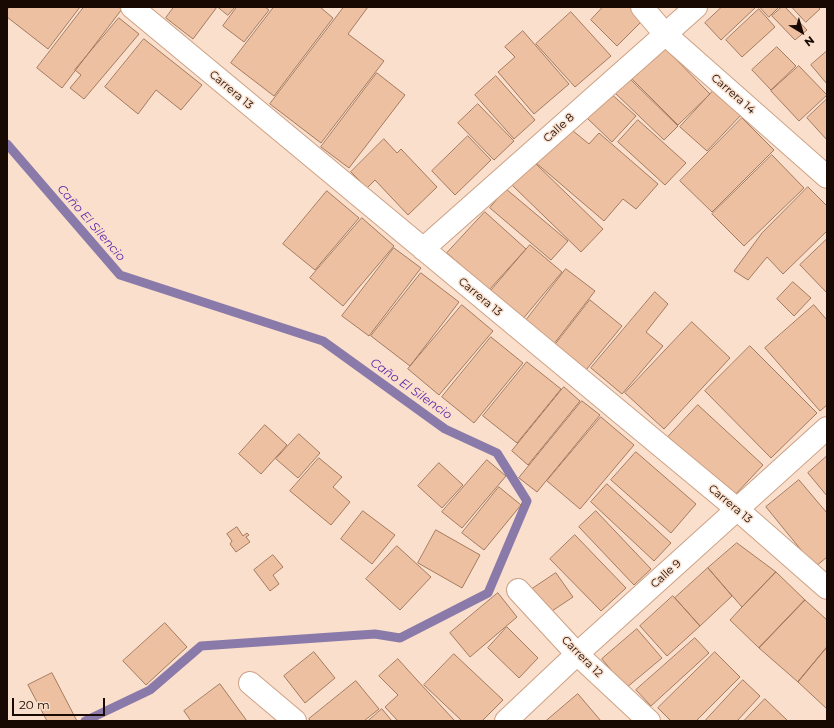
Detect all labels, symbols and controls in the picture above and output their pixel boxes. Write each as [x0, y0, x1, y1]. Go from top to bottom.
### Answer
north arrow [782, 12, 822, 52]
text: N [802, 33, 817, 50]
street label: Carrera 13 [206, 68, 256, 112]
street label: Carrera 14 [708, 71, 758, 117]
street label: Calle 8 [541, 111, 577, 145]
water label: Caño El Silencio [54, 182, 128, 264]
street label: Carrera 13 [455, 275, 505, 319]
water label: Caño El Silencio [367, 355, 455, 423]
street label: Carrera 13 [705, 482, 755, 526]
street label: Calle 9 [648, 557, 684, 591]
street label: Carrera 12 [559, 634, 605, 680]
scale bar [14, 690, 107, 716]
text: 20 m [19, 697, 50, 712]

